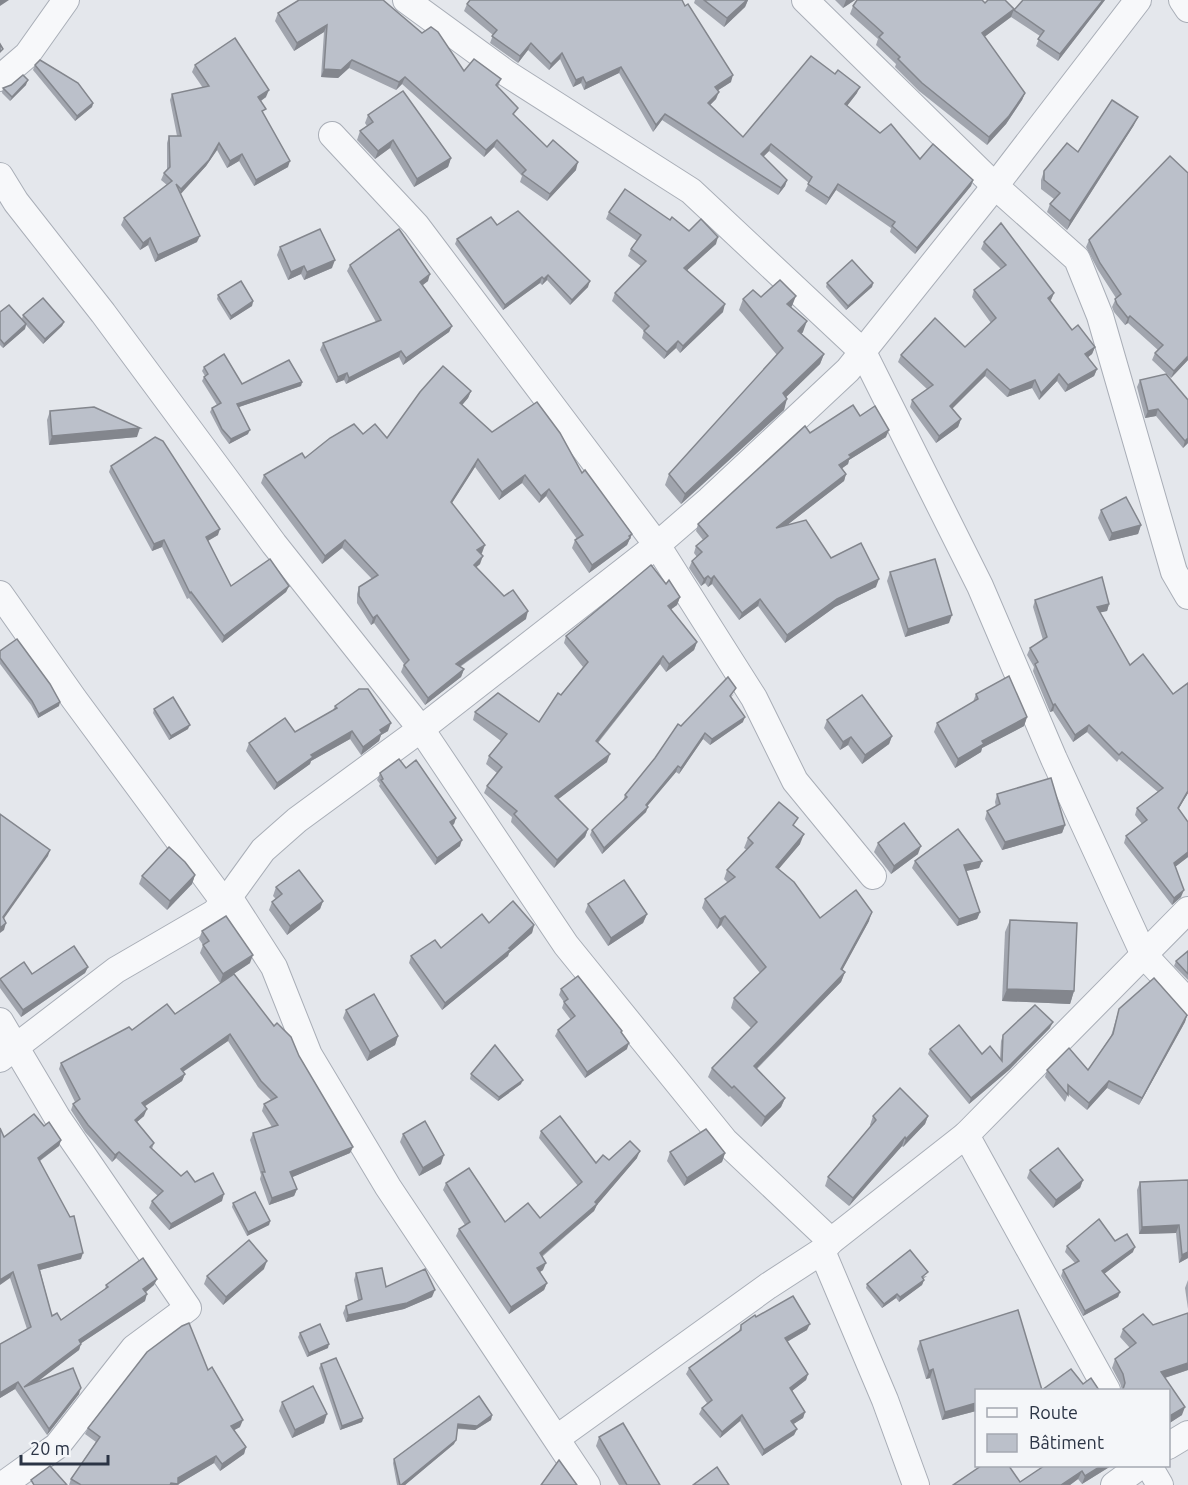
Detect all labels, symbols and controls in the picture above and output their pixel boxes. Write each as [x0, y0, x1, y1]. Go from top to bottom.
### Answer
legend [975, 1389, 1170, 1467]
text: Route [1029, 1402, 1078, 1422]
scale bar [21, 1428, 108, 1466]
text: Bâtiment [1029, 1432, 1104, 1452]
text: 20 m [30, 1438, 70, 1458]

